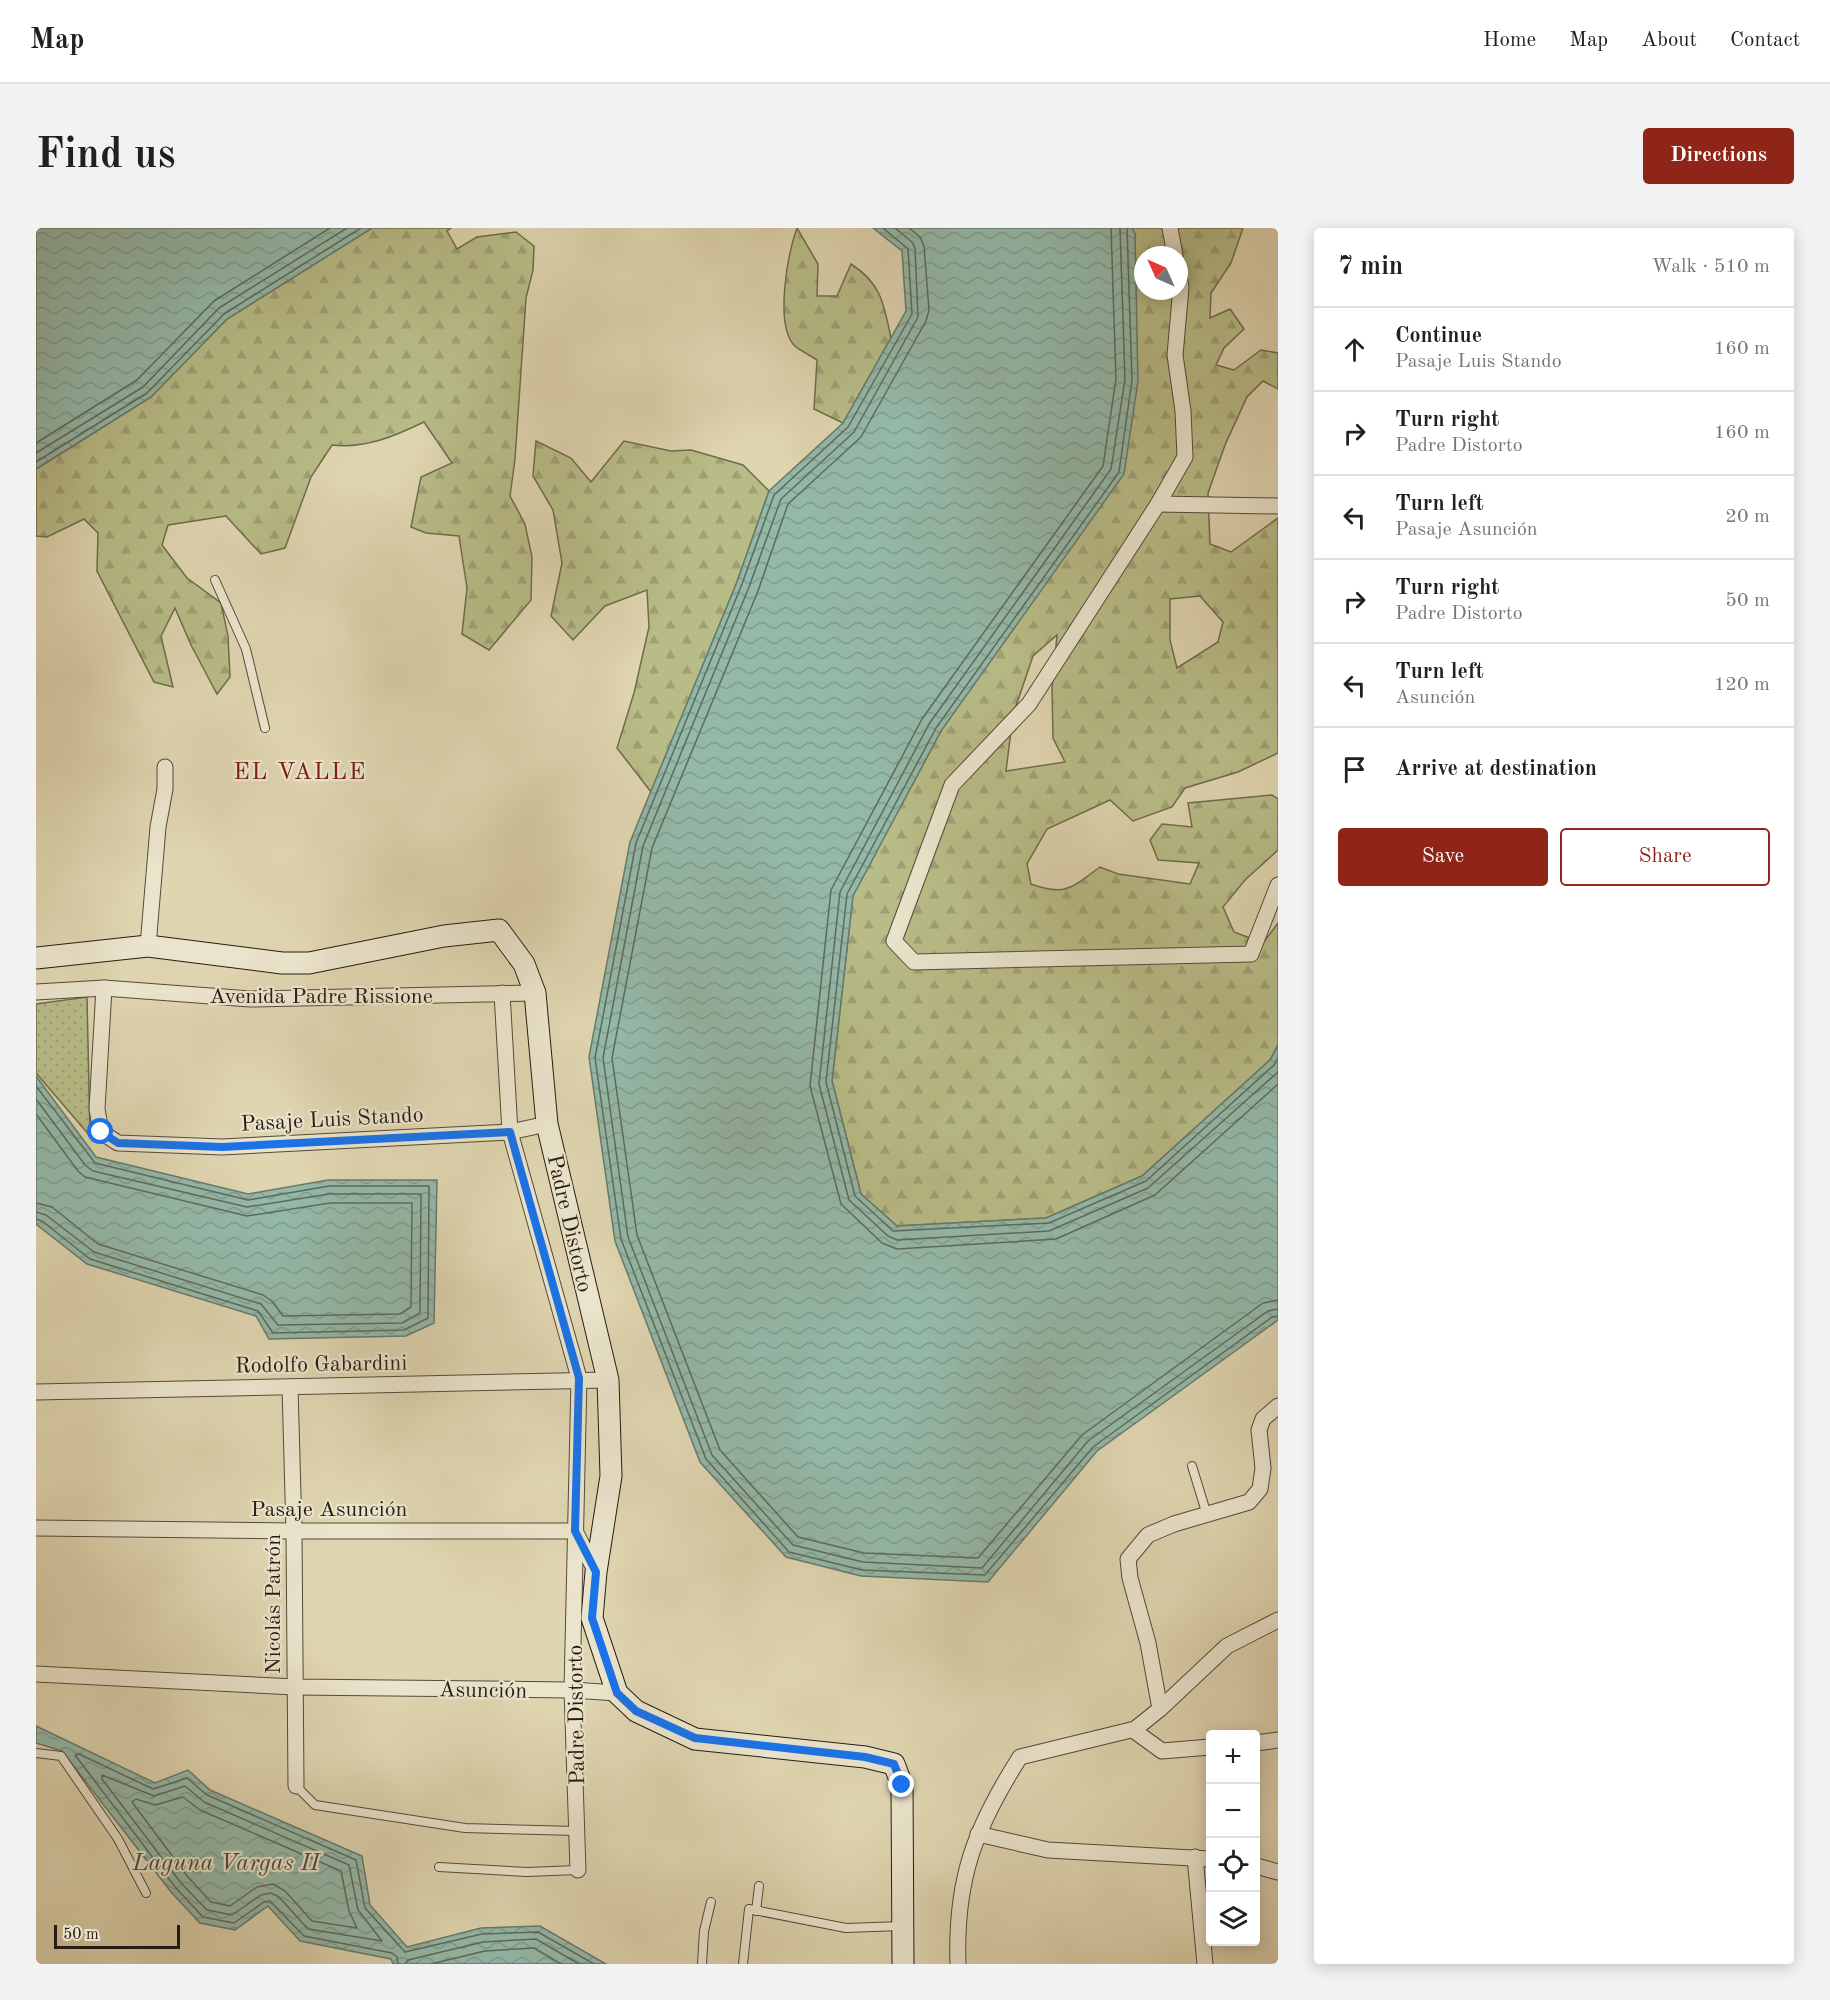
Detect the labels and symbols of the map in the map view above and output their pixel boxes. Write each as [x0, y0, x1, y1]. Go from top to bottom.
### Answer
north arrow [1134, 246, 1188, 300]
district label: EL VALLE [233, 761, 367, 785]
street label: Avenida Padre Rissione [209, 986, 433, 1008]
street label: Pasaje Luis Stando [240, 1104, 424, 1136]
route start [87, 1118, 113, 1144]
street label: Padre Distorto [543, 1153, 596, 1294]
street label: Rodolfo Gabardini [235, 1352, 407, 1378]
street label: Pasaje Asunción [251, 1499, 408, 1521]
street label: Nicolás Patrón [263, 1534, 285, 1674]
street label: Padre Distorto [565, 1645, 589, 1785]
street label: Asunción [439, 1679, 527, 1703]
route end [888, 1771, 914, 1797]
water label: Laguna Vargas II [131, 1852, 322, 1876]
scale bar [54, 1922, 180, 1950]

